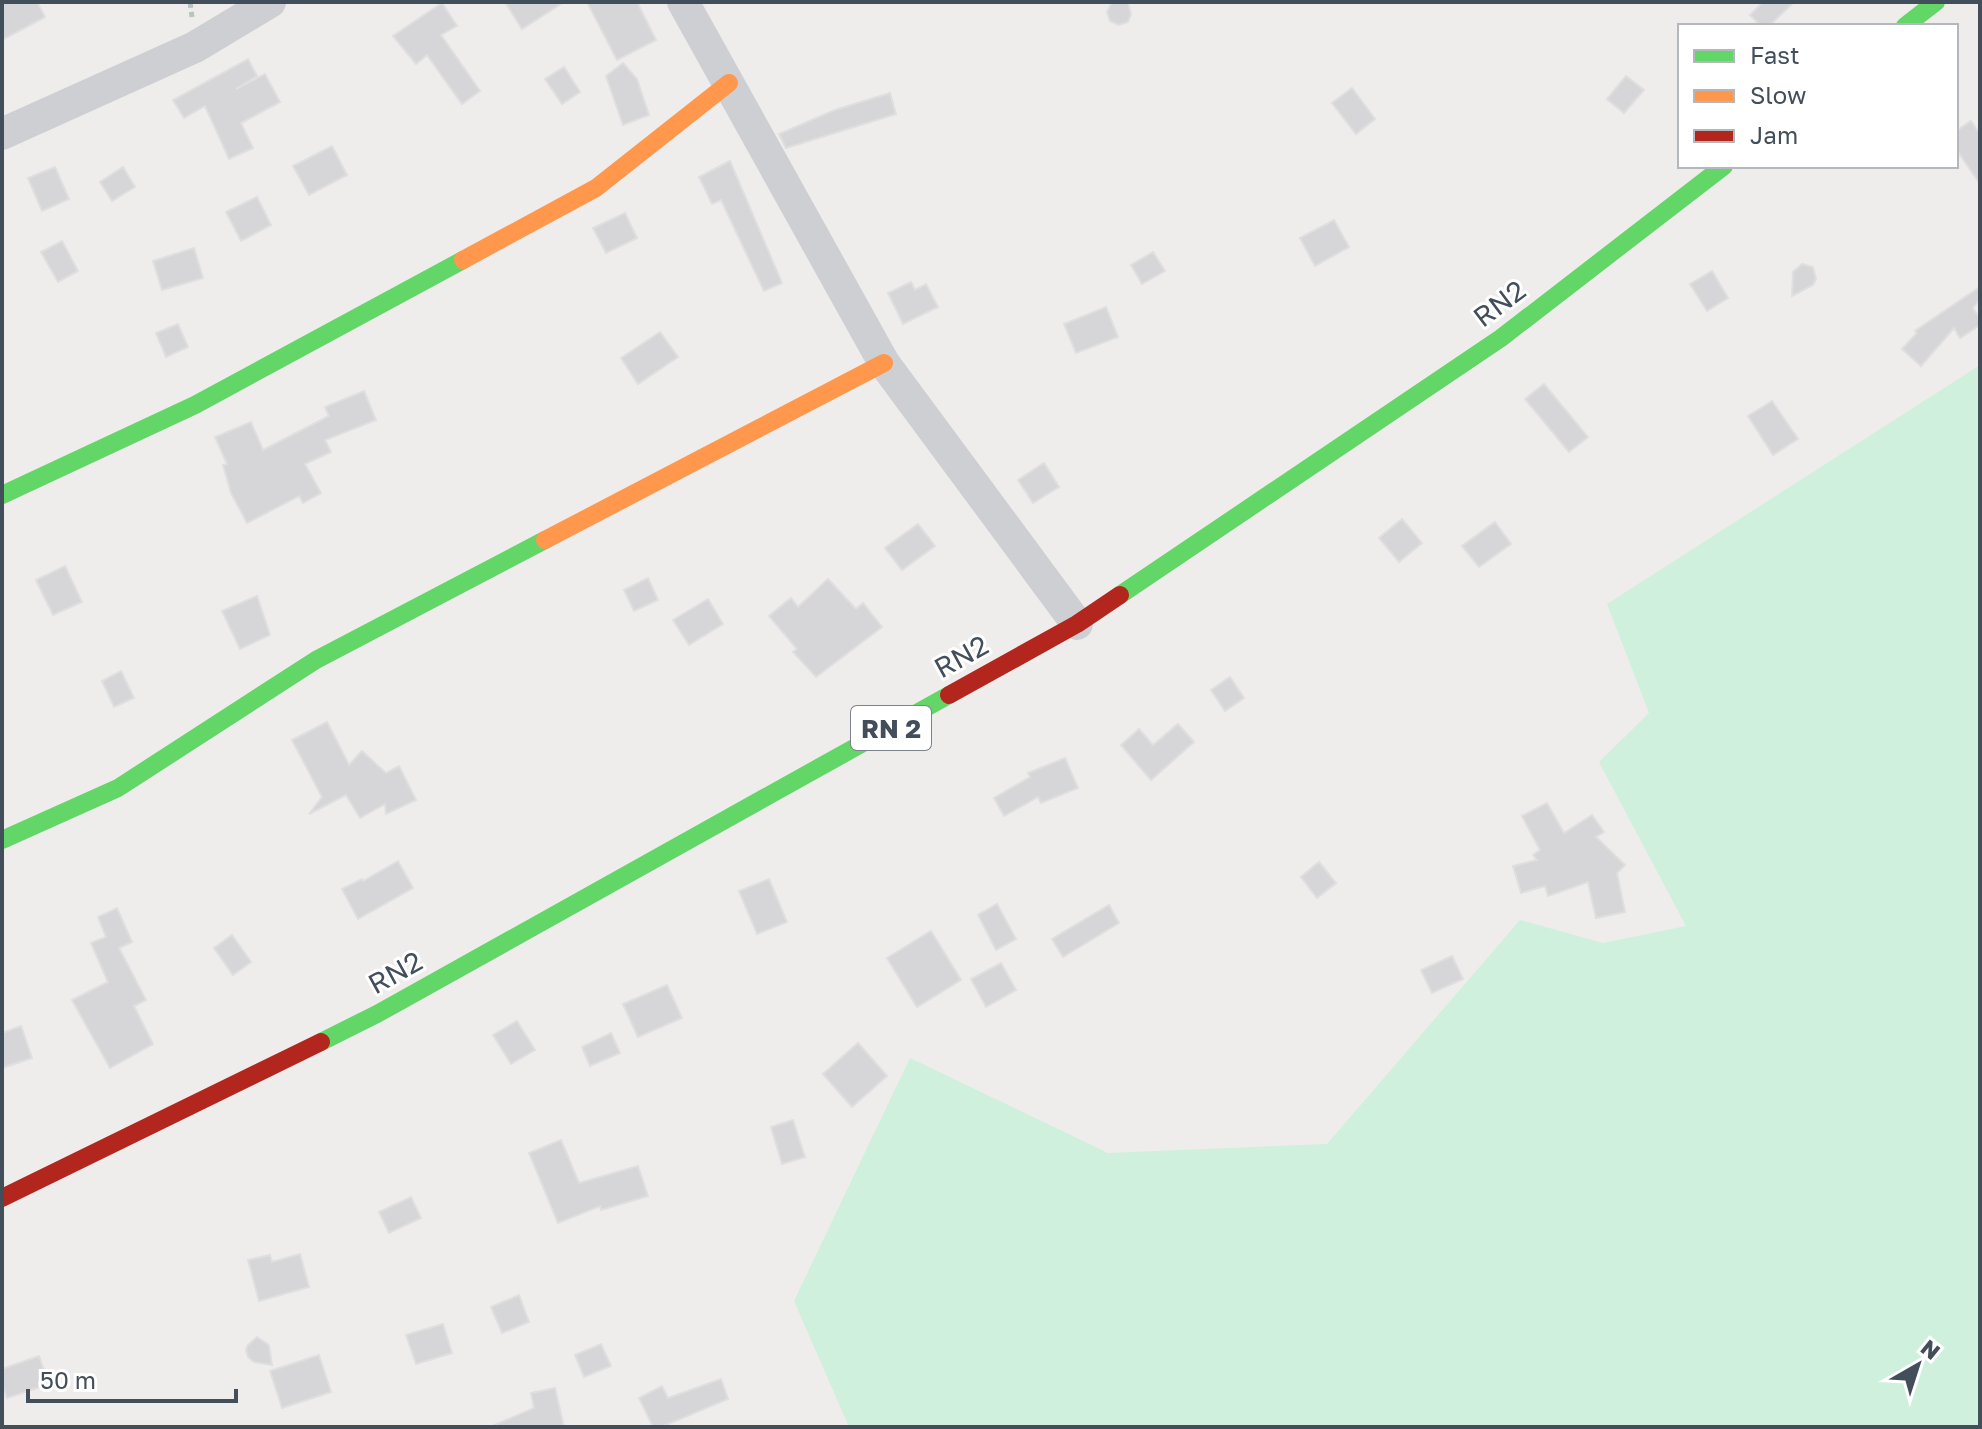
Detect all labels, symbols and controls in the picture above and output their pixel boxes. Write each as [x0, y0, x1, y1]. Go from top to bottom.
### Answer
legend [1678, 24, 1958, 168]
text: Fast [1750, 40, 1800, 69]
text: Slow [1750, 80, 1806, 109]
text: Jam [1750, 120, 1798, 149]
street label: RN2 [1466, 273, 1532, 333]
street label: RN2 [928, 628, 994, 684]
road number: RN 2 [851, 706, 931, 750]
street label: RN2 [362, 944, 428, 1000]
north arrow [1878, 1325, 1958, 1405]
text: N [1916, 1333, 1946, 1365]
scale bar [28, 1353, 236, 1403]
text: 50 m [40, 1365, 96, 1394]

